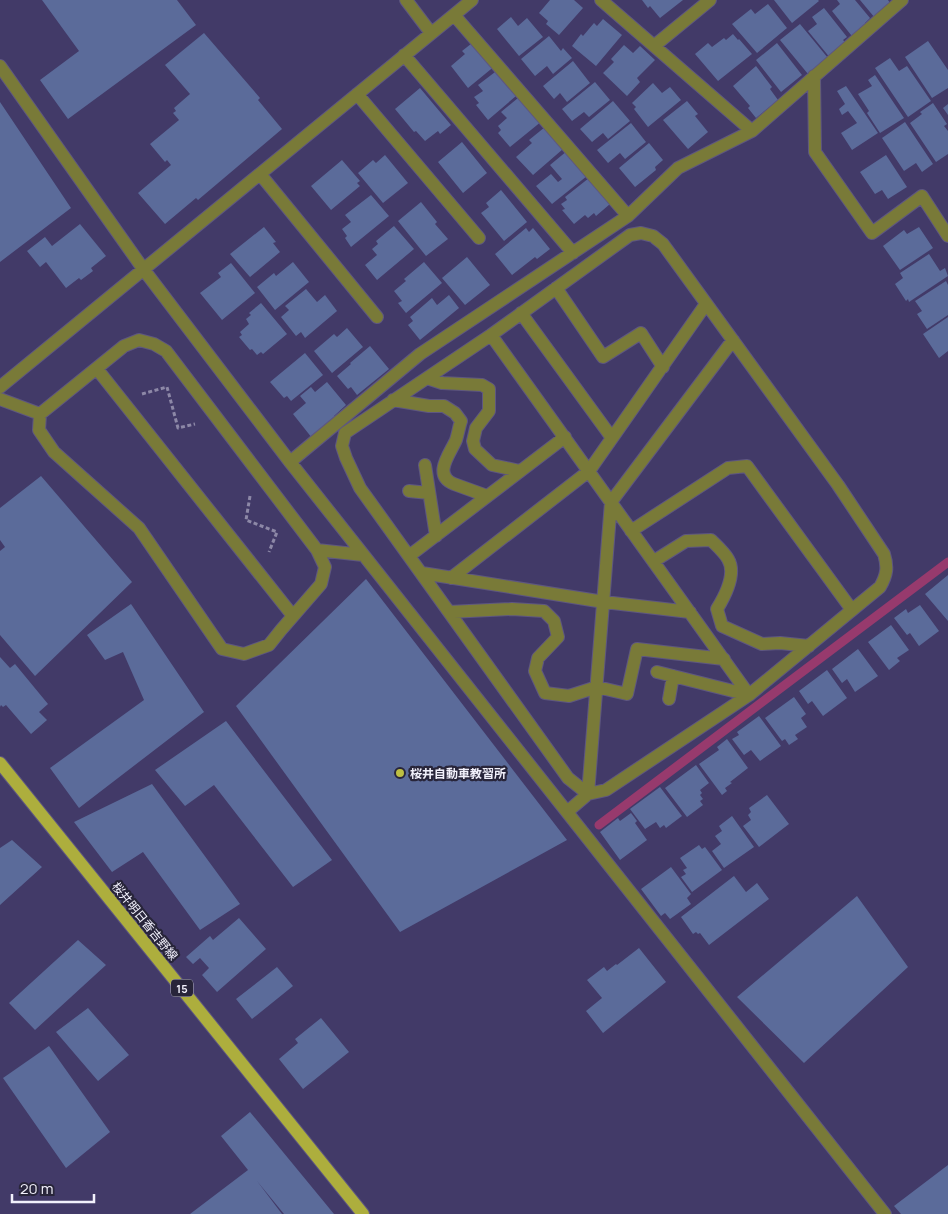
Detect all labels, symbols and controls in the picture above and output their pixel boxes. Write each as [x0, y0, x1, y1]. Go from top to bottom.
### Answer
place label: 桜井自動車教習所 [410, 765, 506, 782]
marker: 桜井自動車教習所 [394, 767, 406, 779]
street label: 桜井明日香吉野線 [108, 878, 182, 964]
road number: 15 [171, 980, 193, 996]
scale bar [12, 1172, 95, 1204]
text: 20 m [20, 1178, 53, 1199]

